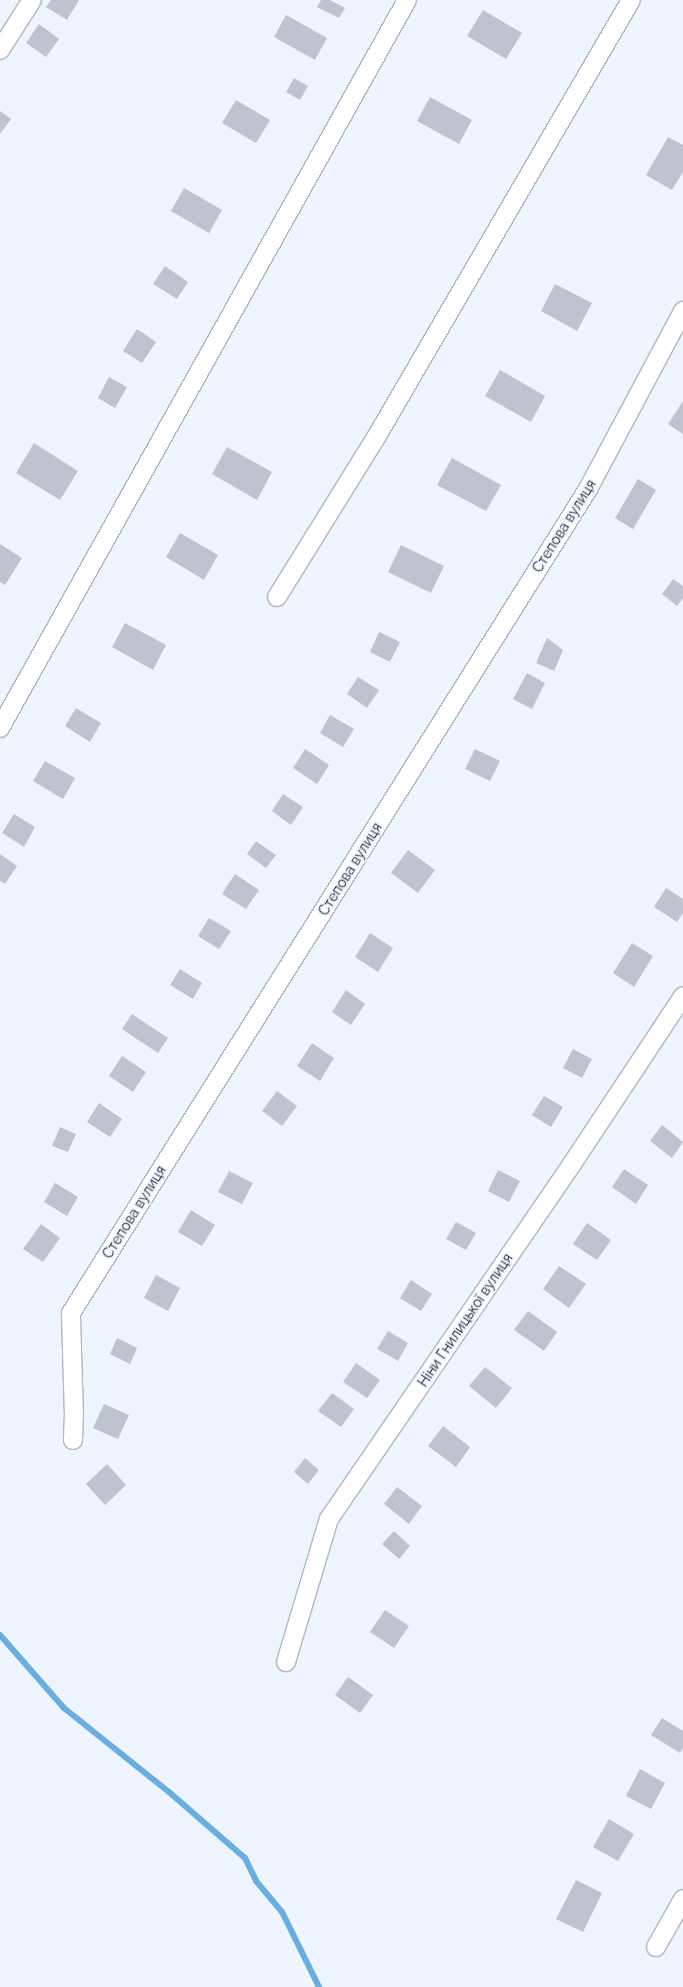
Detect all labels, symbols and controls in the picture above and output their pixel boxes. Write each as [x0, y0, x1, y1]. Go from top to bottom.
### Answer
street label: Степова вулиця [529, 477, 599, 575]
street label: Степова вулиця [315, 820, 385, 918]
street label: Степова вулиця [99, 1163, 169, 1261]
street label: Ніни Гнилицької вулиця [414, 1250, 516, 1390]

